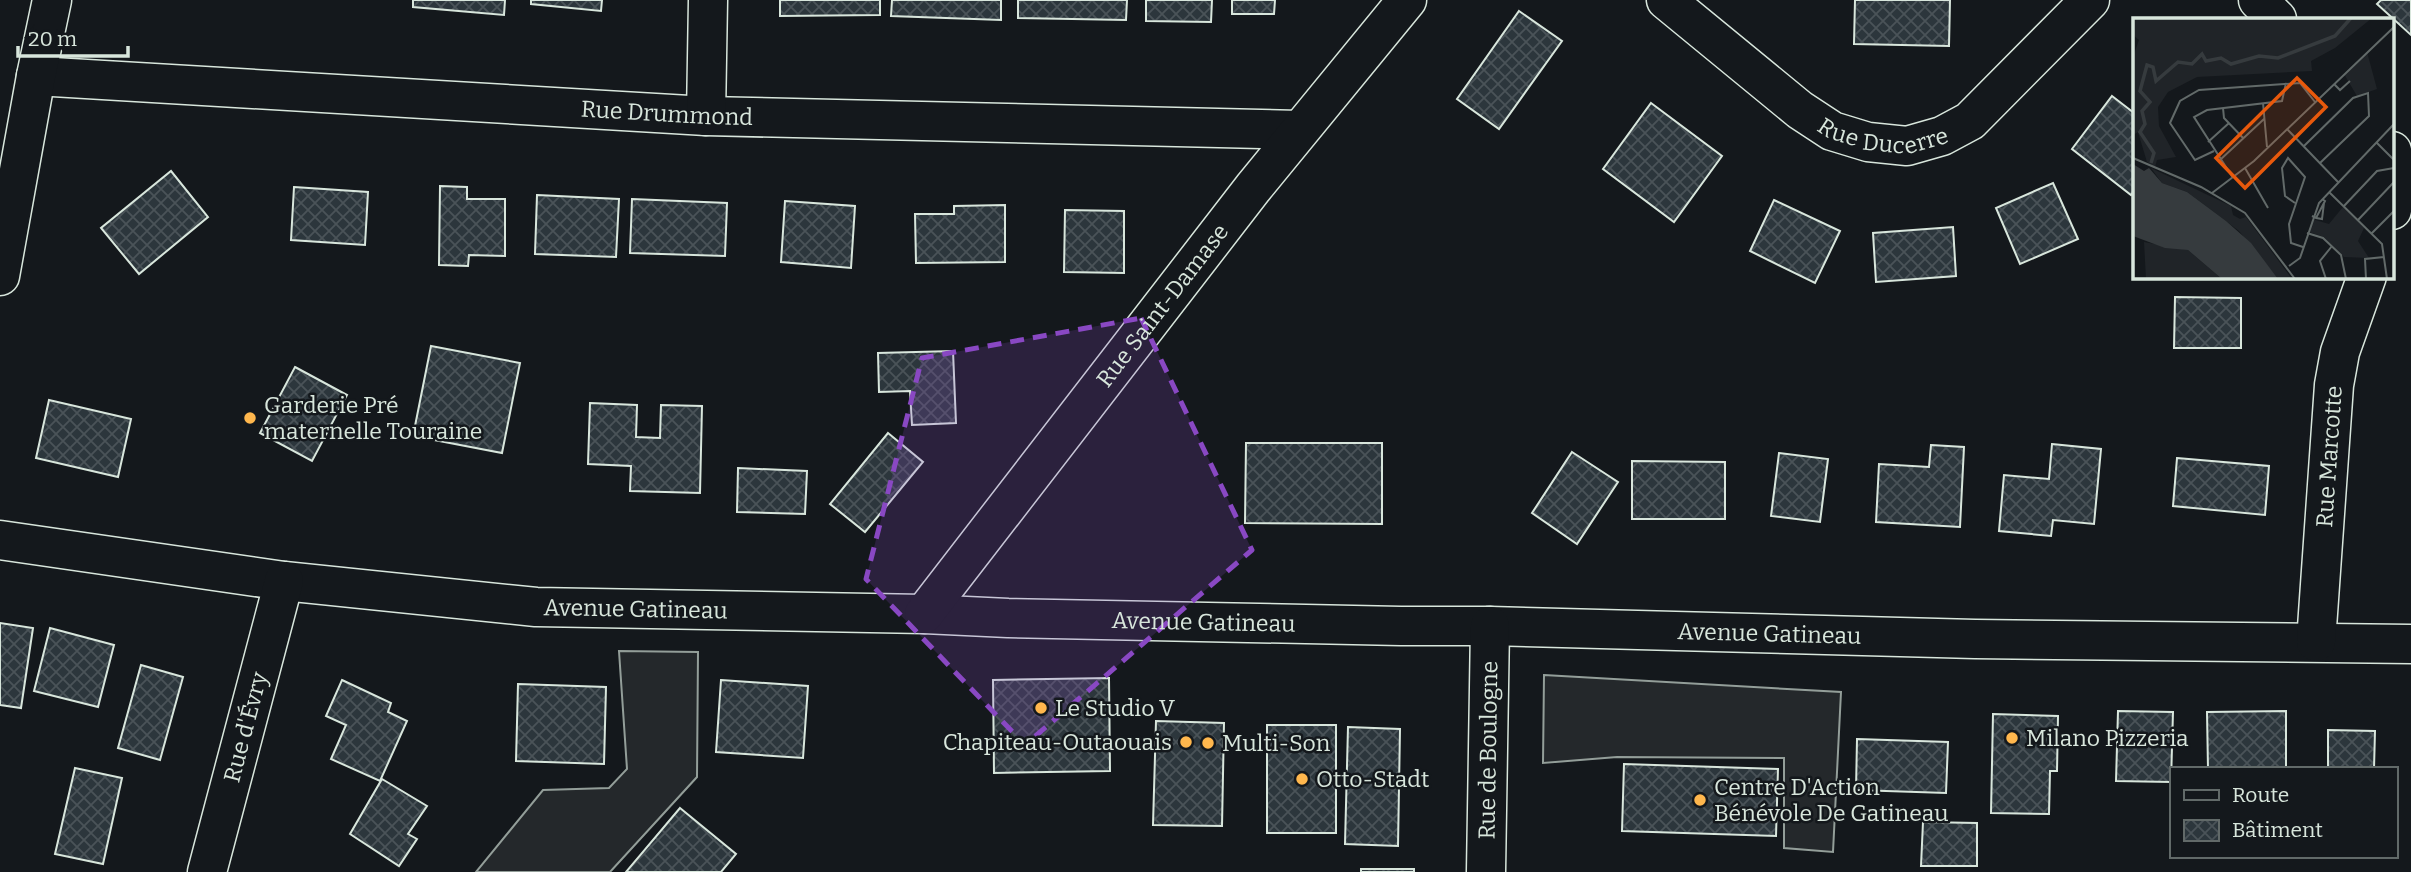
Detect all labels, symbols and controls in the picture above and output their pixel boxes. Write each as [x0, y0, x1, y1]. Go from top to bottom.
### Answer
scale bar [18, 14, 128, 58]
inset map [2133, 18, 2394, 278]
text: 20 m [28, 26, 77, 52]
street label: Rue Drummond [580, 95, 754, 131]
street label: Rue Ducerre [1813, 112, 1951, 160]
street label: Rue Saint-Damase [1090, 218, 1234, 393]
street label: Rue Marcotte [2310, 385, 2348, 528]
place label: Garderie Pré maternelle Touraine [264, 391, 482, 445]
marker: Garderie Pré maternelle Touraine [242, 410, 258, 426]
street label: Avenue Gatineau [543, 593, 728, 624]
street label: Avenue Gatineau [1111, 606, 1296, 638]
street label: Avenue Gatineau [1677, 617, 1862, 650]
street label: Rue de Boulogne [1473, 660, 1503, 840]
street label: Rue d'Évry [217, 668, 274, 785]
place label: Le Studio V [1055, 694, 1175, 722]
marker: Le Studio V [1033, 700, 1049, 716]
place label: Milano Pizzeria [2026, 724, 2189, 752]
place label: Chapiteau-Outaouais [943, 728, 1172, 756]
place label: Multi-Son [1222, 729, 1331, 757]
marker: Milano Pizzeria [2004, 730, 2020, 746]
marker: Chapiteau-Outaouais [1178, 734, 1194, 750]
marker: Multi-Son [1200, 735, 1216, 751]
place label: Otto-Stadt [1316, 765, 1429, 793]
legend [2170, 767, 2397, 858]
marker: Otto-Stadt [1294, 771, 1310, 787]
place label: Centre D'Action Bénévole De Gatineau [1714, 773, 1949, 827]
text: Route [2232, 782, 2289, 808]
marker: Centre D'Action Bénévole De Gatineau [1692, 792, 1708, 808]
text: Bâtiment [2232, 817, 2323, 843]

